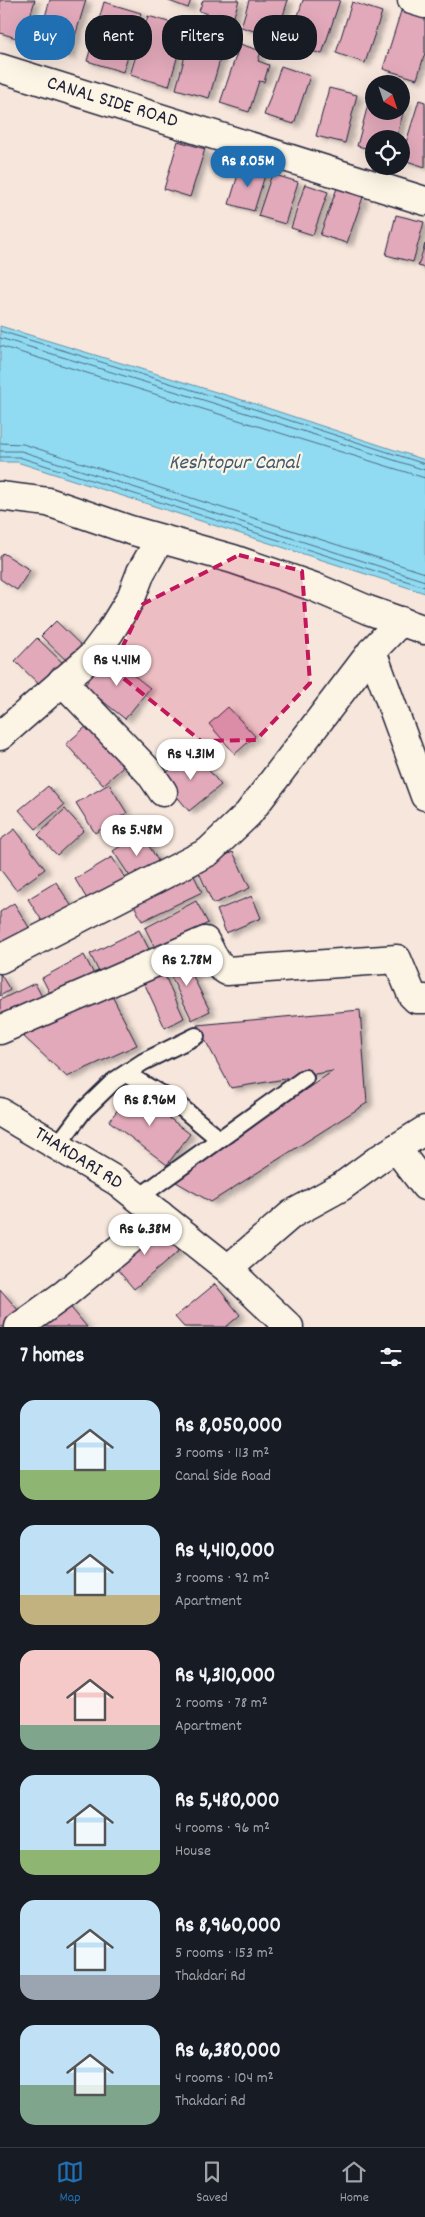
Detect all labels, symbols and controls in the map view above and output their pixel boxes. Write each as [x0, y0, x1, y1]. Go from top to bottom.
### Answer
chip: Buy [15, 15, 75, 60]
chip: Rent [85, 15, 152, 60]
chip: Filters [162, 15, 243, 60]
chip: New [253, 15, 317, 60]
street label: CANAL SIDE ROAD [43, 70, 181, 136]
north arrow [365, 75, 410, 120]
map controls [365, 75, 410, 175]
button: locate [365, 130, 410, 175]
pin: Rs 8.05M [196, 146, 300, 188]
text: Rs 8.05M [222, 150, 274, 173]
water label: Keshtopur Canal [169, 449, 301, 479]
pin: Rs 4.41M [65, 644, 169, 687]
text: Rs 4.41M [93, 649, 141, 672]
pin: Rs 4.31M [139, 738, 243, 781]
text: Rs 4.31M [167, 743, 215, 766]
pin: Rs 5.48M [85, 814, 189, 857]
text: Rs 5.48M [112, 819, 162, 842]
pin: Rs 2.78M [135, 944, 239, 987]
text: Rs 2.78M [162, 949, 212, 972]
pin: Rs 8.96M [98, 1084, 202, 1127]
text: Rs 8.96M [124, 1089, 176, 1112]
street label: THAKDARI RD [28, 1121, 128, 1197]
pin: Rs 6.38M [93, 1214, 197, 1256]
text: Rs 6.38M [119, 1218, 171, 1241]
text: 7 homes [20, 1342, 84, 1372]
icon: filters [377, 1343, 405, 1371]
text: Rs 8,050,000 [175, 1412, 282, 1442]
icon: home [60, 1420, 120, 1480]
text: 3 rooms · 113 m² [175, 1442, 269, 1465]
text: Canal Side Road [175, 1465, 271, 1488]
text: Rs 4,410,000 [175, 1537, 275, 1567]
icon: home [60, 1545, 120, 1605]
text: 3 rooms · 92 m² [175, 1567, 269, 1590]
text: Apartment [175, 1590, 242, 1613]
text: Rs 4,310,000 [175, 1662, 275, 1692]
icon: home [60, 1670, 120, 1730]
text: 2 rooms · 78 m² [175, 1692, 268, 1715]
text: Apartment [175, 1715, 242, 1738]
text: Rs 5,480,000 [175, 1787, 280, 1817]
icon: home [60, 1795, 120, 1855]
text: 4 rooms · 96 m² [175, 1817, 270, 1840]
text: House [175, 1840, 211, 1863]
text: Rs 8,960,000 [175, 1912, 281, 1942]
icon: home [60, 1920, 120, 1980]
text: 5 rooms · 153 m² [175, 1942, 273, 1965]
text: Thakdari Rd [175, 1965, 246, 1988]
text: Rs 6,380,000 [175, 2037, 281, 2067]
icon: home [60, 2045, 120, 2105]
text: 4 rooms · 104 m² [175, 2067, 274, 2090]
text: Thakdari Rd [175, 2090, 246, 2113]
tab: Map [56, 2158, 84, 2208]
tab: Saved [196, 2158, 228, 2208]
tab: Home [340, 2158, 369, 2208]

